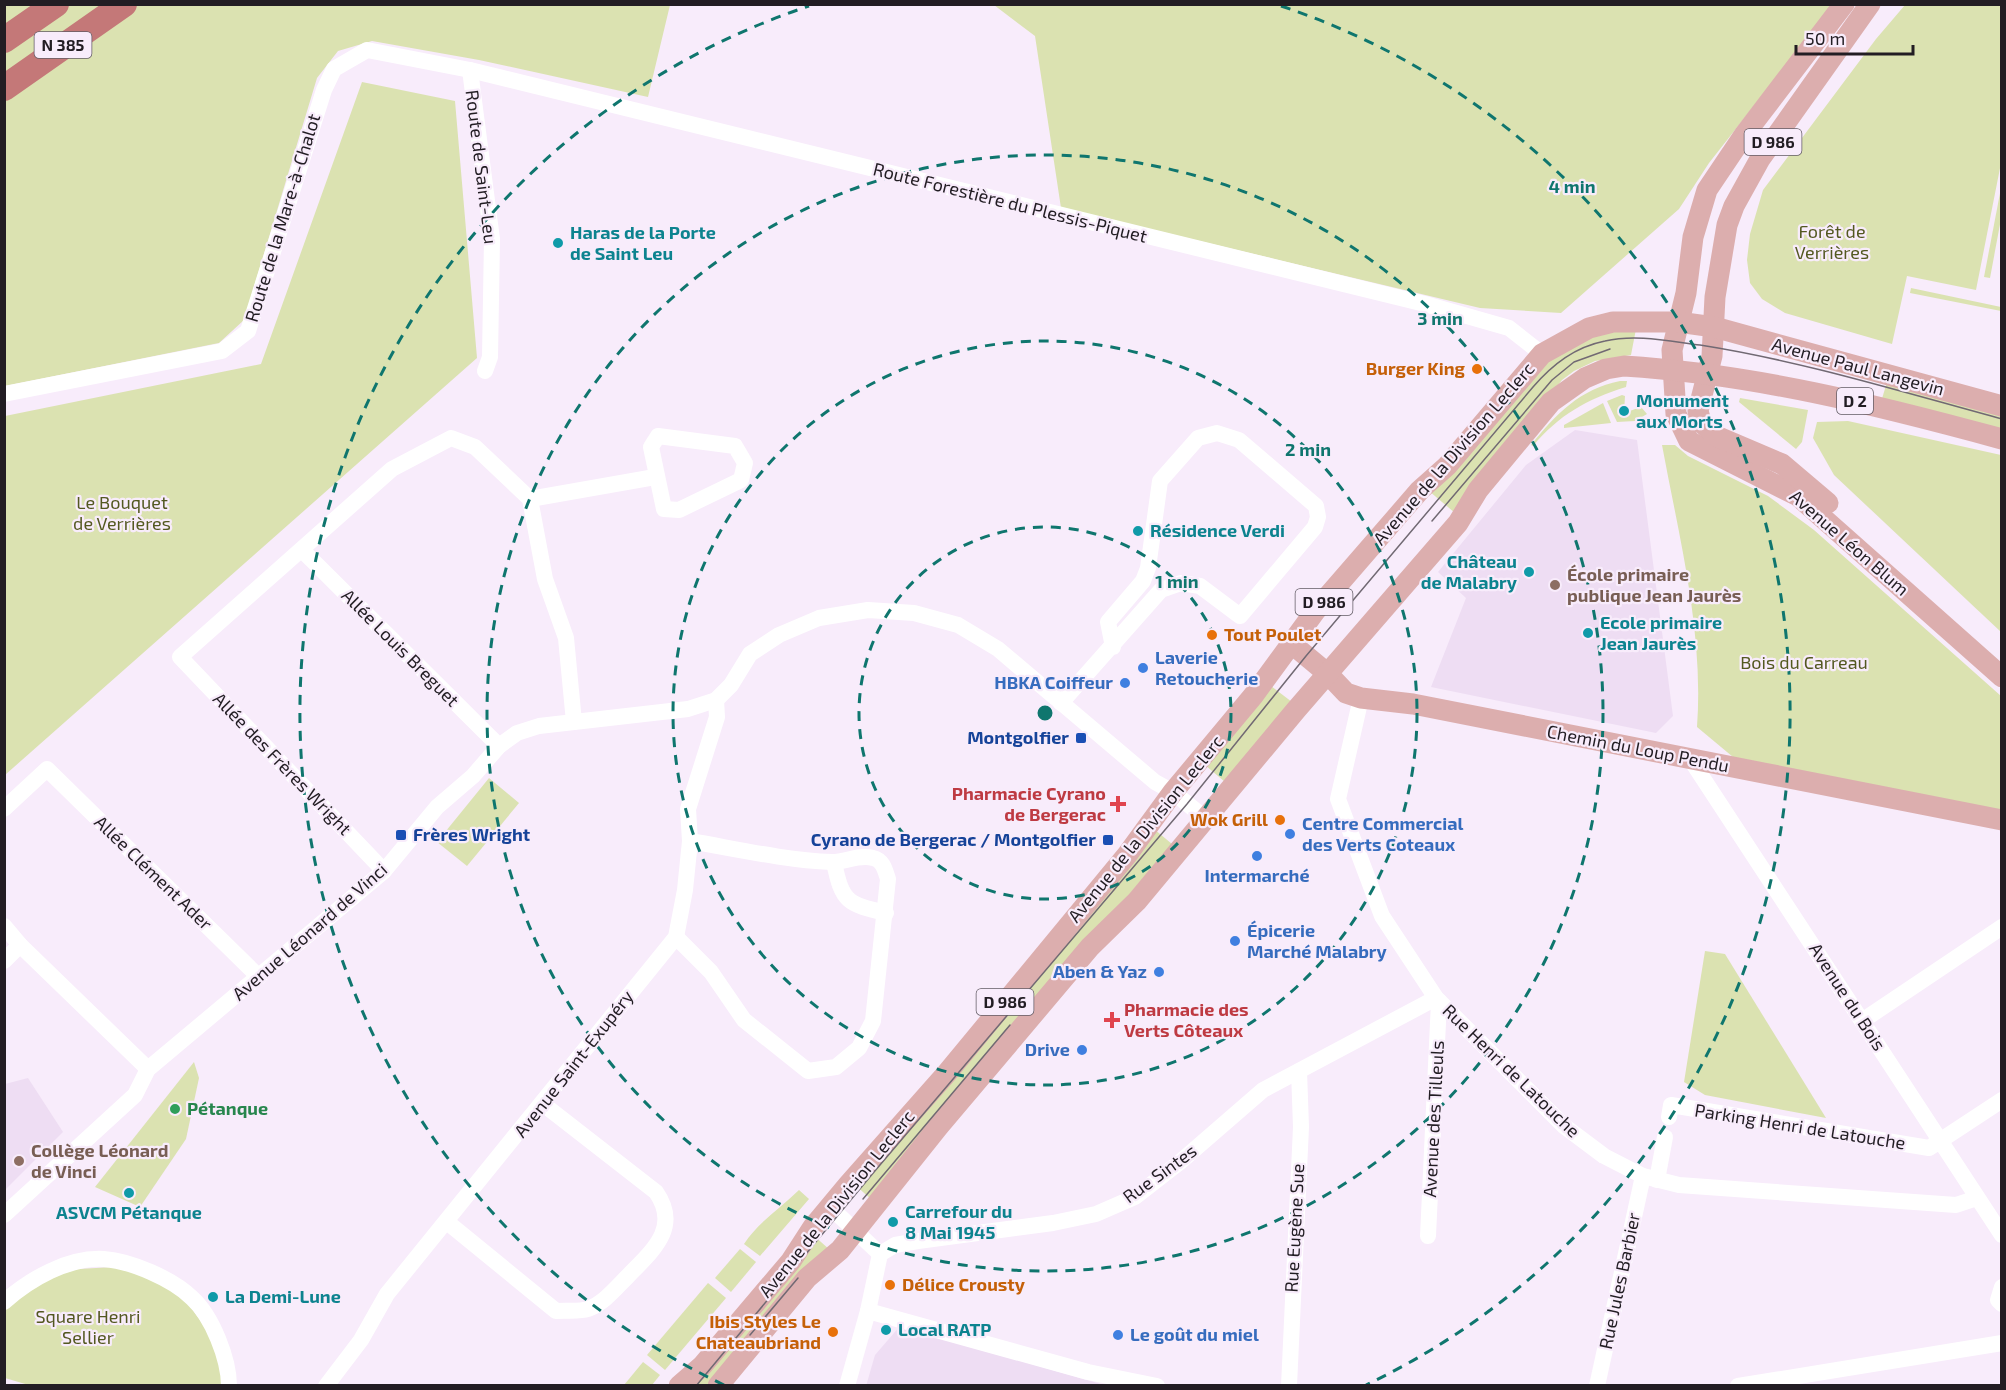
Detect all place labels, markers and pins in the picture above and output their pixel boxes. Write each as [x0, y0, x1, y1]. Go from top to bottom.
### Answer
place label: Haras de la Porte de Saint Leu [570, 221, 716, 264]
marker: Haras de la Porte de Saint Leu [551, 236, 565, 250]
place label: Burger King [1366, 357, 1466, 379]
marker: Burger King [1470, 362, 1484, 376]
place label: Monument aux Morts [1636, 389, 1729, 432]
marker: Monument aux Morts [1617, 404, 1631, 418]
place label: Résidence Verdi [1150, 519, 1285, 541]
marker: Résidence Verdi [1131, 524, 1145, 538]
place label: Château de Malabry [1421, 550, 1518, 593]
place label: École primaire publique Jean Jaurès [1567, 563, 1741, 606]
marker: Château de Malabry [1522, 565, 1536, 579]
marker: École primaire publique Jean Jaurès [1548, 578, 1562, 592]
place label: Ecole primaire Jean Jaurès [1600, 611, 1722, 654]
place label: Tout Poulet [1224, 623, 1322, 645]
marker: Ecole primaire Jean Jaurès [1581, 626, 1595, 640]
marker: Tout Poulet [1205, 628, 1219, 642]
place label: Laverie Retoucherie [1155, 646, 1258, 689]
marker: Laverie Retoucherie [1136, 661, 1150, 675]
place label: HBKA Coiffeur [994, 671, 1113, 693]
marker: HBKA Coiffeur [1118, 676, 1132, 690]
centre of rings [1035, 703, 1055, 723]
place label: Montgolfier [967, 726, 1069, 748]
marker: Montgolfier [1074, 731, 1088, 745]
place label: Pharmacie Cyrano de Bergerac [952, 782, 1106, 825]
marker: Pharmacie Cyrano de Bergerac [1111, 797, 1125, 811]
place label: Wok Grill [1190, 808, 1268, 830]
place label: Centre Commercial des Verts Coteaux [1302, 812, 1464, 855]
marker: Wok Grill [1273, 813, 1287, 827]
place label: Frères Wright [413, 823, 531, 845]
marker: Centre Commercial des Verts Coteaux [1283, 827, 1297, 841]
marker: Frères Wright [394, 828, 408, 842]
place label: Cyrano de Bergerac / Montgolfier [811, 828, 1096, 850]
marker: Cyrano de Bergerac / Montgolfier [1101, 833, 1115, 847]
marker: Intermarché [1250, 849, 1264, 863]
place label: Intermarché [1204, 864, 1310, 886]
place label: Épicerie Marché Malabry [1247, 919, 1388, 962]
marker: Épicerie Marché Malabry [1228, 934, 1242, 948]
place label: Aben & Yaz [1053, 960, 1147, 982]
marker: Aben & Yaz [1152, 965, 1166, 979]
place label: Pharmacie des Verts Côteaux [1124, 998, 1249, 1041]
marker: Pharmacie des Verts Côteaux [1105, 1013, 1119, 1027]
place label: Drive [1025, 1038, 1070, 1060]
marker: Drive [1075, 1043, 1089, 1057]
place label: Pétanque [187, 1097, 268, 1119]
marker: Pétanque [168, 1102, 182, 1116]
place label: Collège Léonard de Vinci [31, 1139, 168, 1182]
marker: Collège Léonard de Vinci [12, 1154, 26, 1168]
marker: ASVCM Pétanque [122, 1186, 136, 1200]
place label: Carrefour du 8 Mai 1945 [905, 1200, 1012, 1243]
place label: ASVCM Pétanque [56, 1201, 202, 1223]
marker: Carrefour du 8 Mai 1945 [886, 1215, 900, 1229]
place label: Délice Crousty [902, 1273, 1026, 1295]
marker: Délice Crousty [883, 1278, 897, 1292]
place label: La Demi-Lune [225, 1285, 341, 1307]
marker: La Demi-Lune [206, 1290, 220, 1304]
place label: Ibis Styles Le Chateaubriand [696, 1310, 821, 1353]
place label: Local RATP [898, 1318, 991, 1340]
marker: Local RATP [879, 1323, 893, 1337]
place label: Le goût du miel [1130, 1323, 1259, 1345]
marker: Ibis Styles Le Chateaubriand [826, 1325, 840, 1339]
marker: Le goût du miel [1111, 1328, 1125, 1342]

